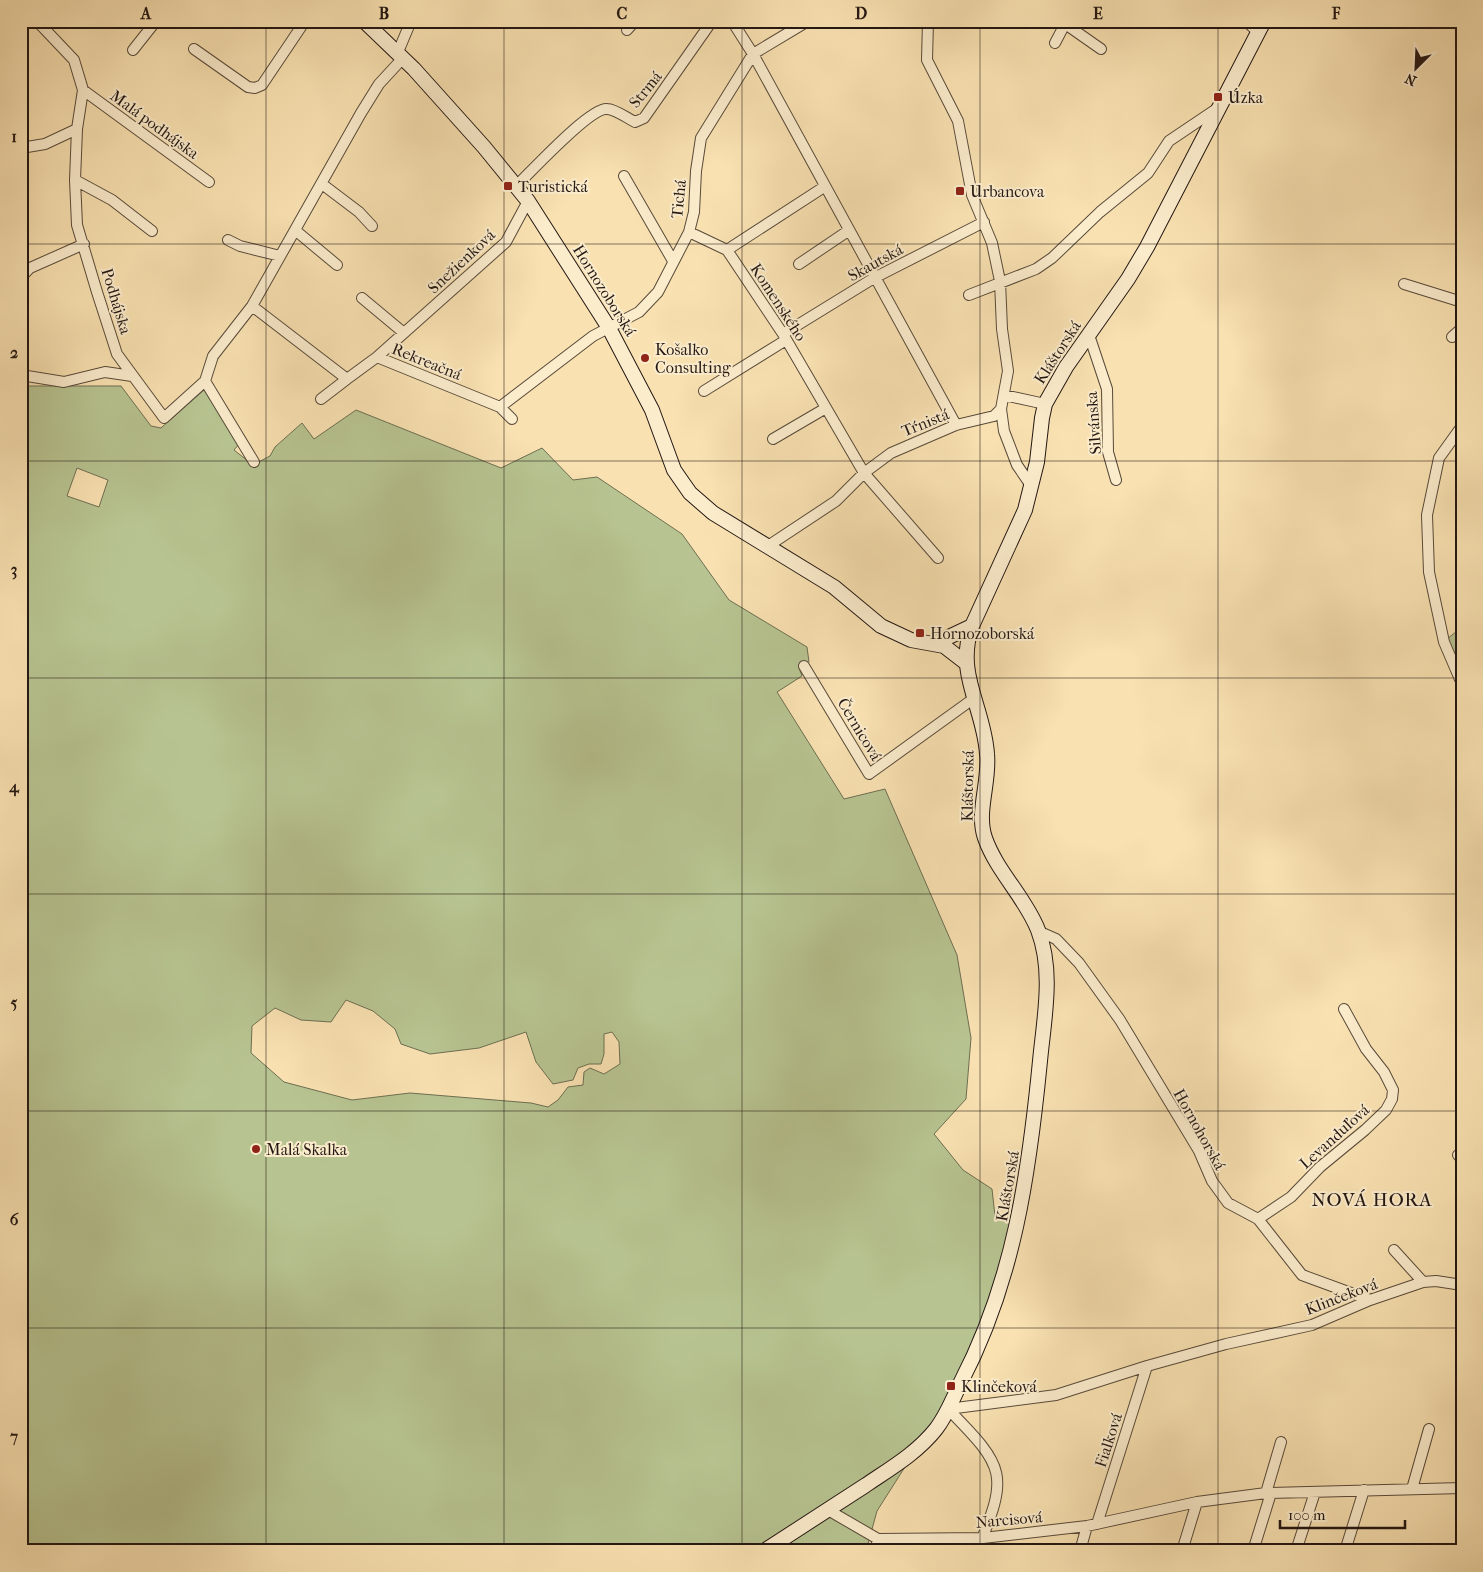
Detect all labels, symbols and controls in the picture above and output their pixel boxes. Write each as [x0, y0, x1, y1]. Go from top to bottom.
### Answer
text: A [140, 4, 152, 23]
text: B [379, 4, 389, 23]
text: C [617, 4, 628, 23]
text: D [855, 4, 867, 23]
text: E [1093, 4, 1103, 23]
text: F [1331, 4, 1341, 23]
north arrow [1390, 42, 1440, 92]
street label: Strmá [625, 67, 666, 111]
text: N [1402, 69, 1419, 89]
street label: Malá podhájska [107, 86, 203, 163]
place label: Úzka [1228, 88, 1264, 107]
marker: Úzka [1212, 91, 1224, 103]
text: 1 [11, 127, 17, 146]
place label: Turistická [518, 177, 588, 196]
street label: Tichá [667, 178, 690, 219]
marker: Turistická [502, 180, 514, 192]
place label: Urbancova [970, 182, 1045, 201]
marker: Urbancova [954, 185, 966, 197]
street label: Snežienková [424, 225, 499, 297]
street label: Skautská [844, 239, 907, 285]
street label: Hornozoborská [569, 241, 641, 340]
street label: Komenského [746, 260, 811, 345]
street label: Podhájska [97, 266, 136, 337]
street label: Kláštorská [1030, 317, 1085, 387]
street label: Rekreačná [389, 339, 465, 384]
place label: Košalko Consulting [655, 340, 731, 377]
text: 2 [10, 343, 18, 362]
marker: Košalko Consulting [639, 352, 651, 364]
street label: Silvánska [1082, 390, 1105, 455]
street label: Tŕnistá [899, 404, 952, 441]
text: 3 [11, 560, 17, 580]
place label: Hornozoborská [930, 624, 1035, 643]
marker: Hornozoborská [914, 627, 926, 639]
street label: Černicová [834, 694, 887, 764]
street label: Kláštorská [957, 750, 978, 822]
text: 4 [8, 777, 20, 797]
text: 5 [11, 993, 18, 1012]
street label: Hornohorská [1170, 1085, 1230, 1174]
street label: Levanduľová [1295, 1100, 1374, 1173]
place label: Malá Skalka [266, 1140, 348, 1159]
marker: Malá Skalka [250, 1143, 262, 1155]
street label: Kláštorská [992, 1149, 1023, 1223]
district label: NOVÁ HORA [1311, 1189, 1433, 1211]
text: 6 [10, 1210, 19, 1229]
street label: Klinčeková [1302, 1274, 1381, 1319]
place label: Klinčeková [961, 1377, 1038, 1396]
marker: Klinčeková [945, 1380, 957, 1392]
street label: Fialková [1091, 1410, 1126, 1470]
text: 7 [9, 1427, 18, 1446]
scale bar [1280, 1497, 1406, 1529]
text: 100 m [1288, 1506, 1326, 1524]
street label: Narcisová [975, 1507, 1044, 1532]

